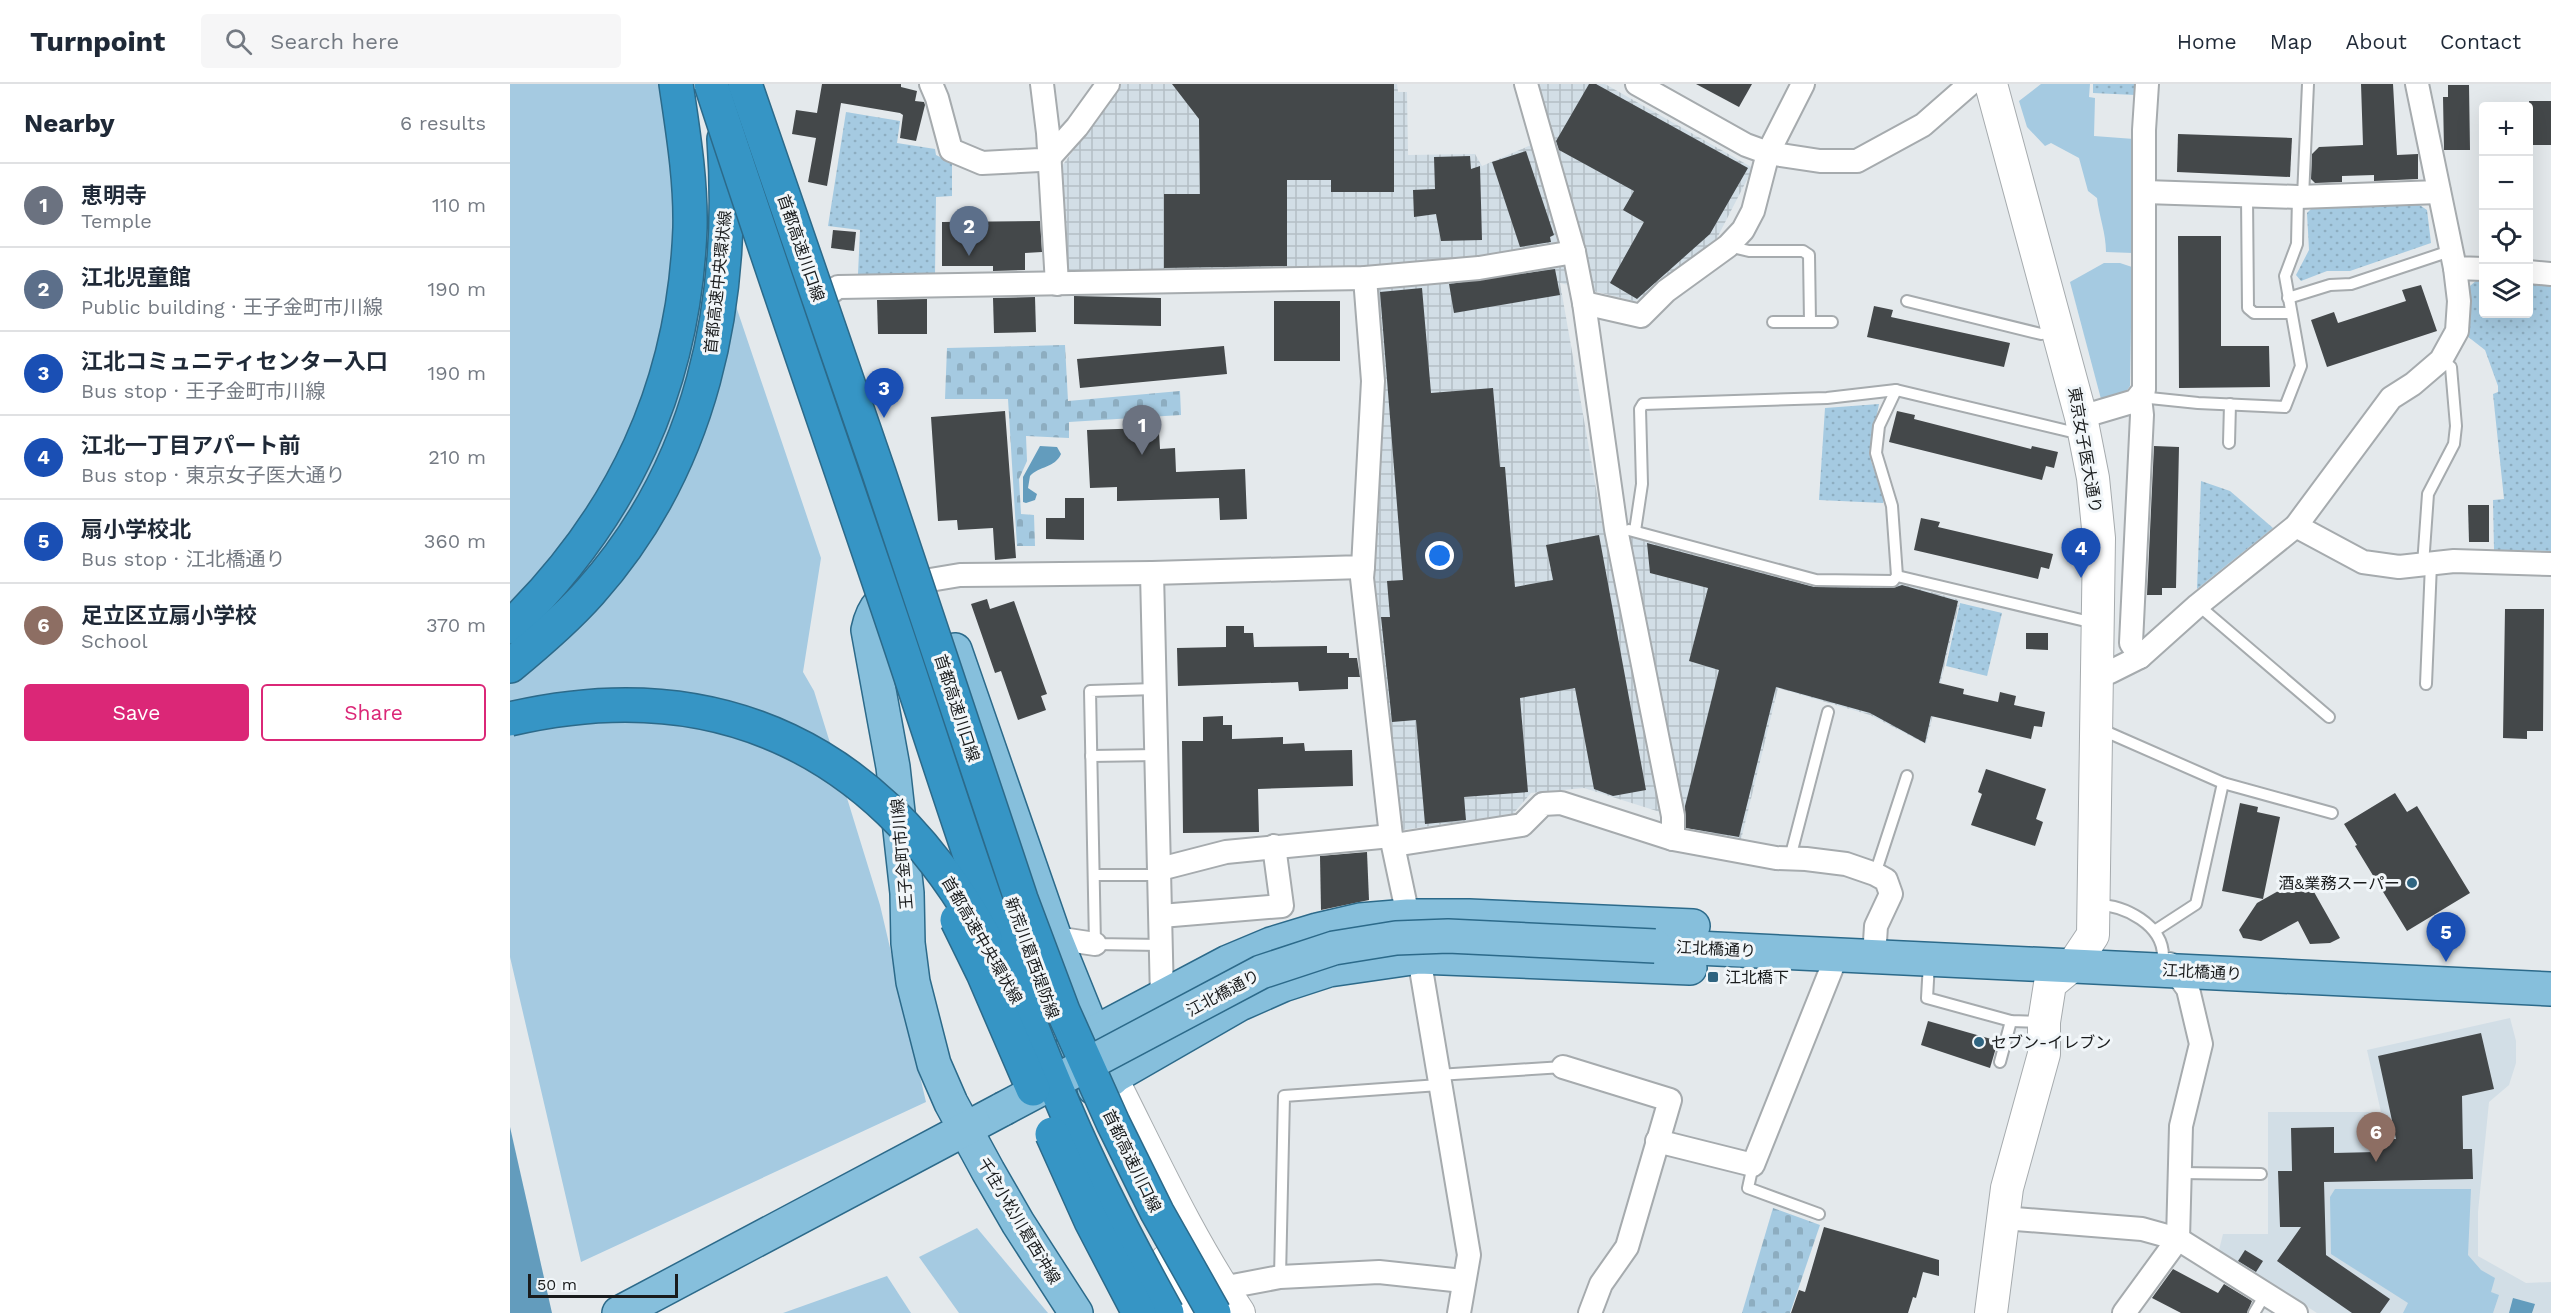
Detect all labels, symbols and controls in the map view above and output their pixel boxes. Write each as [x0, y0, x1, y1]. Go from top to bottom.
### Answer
search box [201, 14, 621, 68]
text: Turnpoint [30, 25, 165, 58]
icon: search [222, 25, 255, 58]
text: Search here [270, 29, 399, 54]
text: Home [2177, 29, 2237, 54]
text: Map [2270, 29, 2313, 54]
text: About [2346, 29, 2407, 54]
text: Contact [2440, 29, 2521, 54]
map controls [2479, 102, 2533, 318]
button: + [2479, 102, 2533, 156]
text: Nearby [24, 108, 115, 138]
text: 6 results [400, 111, 486, 135]
button: − [2479, 156, 2533, 210]
text: 恵明寺 [81, 183, 147, 208]
street label: 首都高速川口線 [774, 192, 828, 304]
text: 1 [39, 193, 48, 217]
text: 110 m [432, 193, 486, 217]
pin: 2 [950, 206, 988, 256]
text: Temple [81, 209, 152, 233]
street label: 首都高速中央環状線 [701, 209, 735, 355]
button: locate [2479, 210, 2533, 264]
button: layers [2479, 264, 2533, 318]
text: 江北児童館 [81, 265, 191, 290]
text: 2 [38, 277, 49, 301]
text: 190 m [428, 277, 486, 301]
text: Public building · 王子金町市川線 [81, 295, 383, 319]
text: 江北コミュニティセンター入口 [81, 349, 388, 374]
text: 3 [38, 361, 49, 385]
text: 190 m [428, 361, 486, 385]
pin: 3 [864, 368, 904, 418]
text: Bus stop · 王子金町市川線 [81, 379, 325, 403]
street label: 東京女子医大通り [2065, 385, 2105, 515]
pin: 1 [1122, 406, 1162, 455]
text: 江北一丁目アパート前 [81, 433, 301, 458]
text: 4 [37, 445, 50, 469]
text: 210 m [428, 445, 486, 469]
text: Bus stop · 東京女子医大通り [81, 463, 345, 487]
text: 扇小学校北 [81, 517, 191, 542]
pin: 4 [2062, 528, 2100, 578]
text: 5 [38, 529, 49, 553]
text: 360 m [424, 529, 486, 553]
your location [1425, 541, 1454, 570]
text: Bus stop · 江北橋通り [81, 547, 285, 571]
text: 足立区立扇小学校 [81, 603, 257, 628]
text: 6 [37, 613, 50, 637]
text: 370 m [426, 613, 486, 637]
text: School [81, 629, 148, 653]
street label: 首都高速川口線 [931, 652, 983, 764]
button: Save [24, 684, 249, 741]
button: Share [261, 684, 486, 741]
street label: 王子金町市川線 [888, 797, 916, 911]
street label: 首都高速中央環状線 [938, 873, 1026, 1007]
place label: 酒&業務スーパー [2278, 874, 2400, 893]
marker: 酒&業務スーパー [2405, 876, 2419, 890]
street label: 新荒川葛西堤防線 [1001, 895, 1063, 1021]
pin: 5 [2426, 912, 2466, 962]
street label: 江北橋通り [1676, 937, 1756, 961]
street label: 江北橋通り [2162, 960, 2242, 984]
street label: 江北橋通り [1183, 966, 1263, 1020]
place label: 江北橋下 [1725, 968, 1789, 987]
marker: 江北橋下 [1706, 970, 1720, 984]
place label: セブン-イレブン [1991, 1033, 2111, 1052]
marker: セブン-イレブン [1972, 1035, 1986, 1049]
street label: 首都高速川口線 [1099, 1106, 1165, 1216]
pin: 6 [2356, 1112, 2396, 1162]
street label: 千住小松川葛西沖線 [974, 1154, 1064, 1288]
scale bar [528, 1271, 678, 1298]
text: 50 m [537, 1275, 577, 1294]

